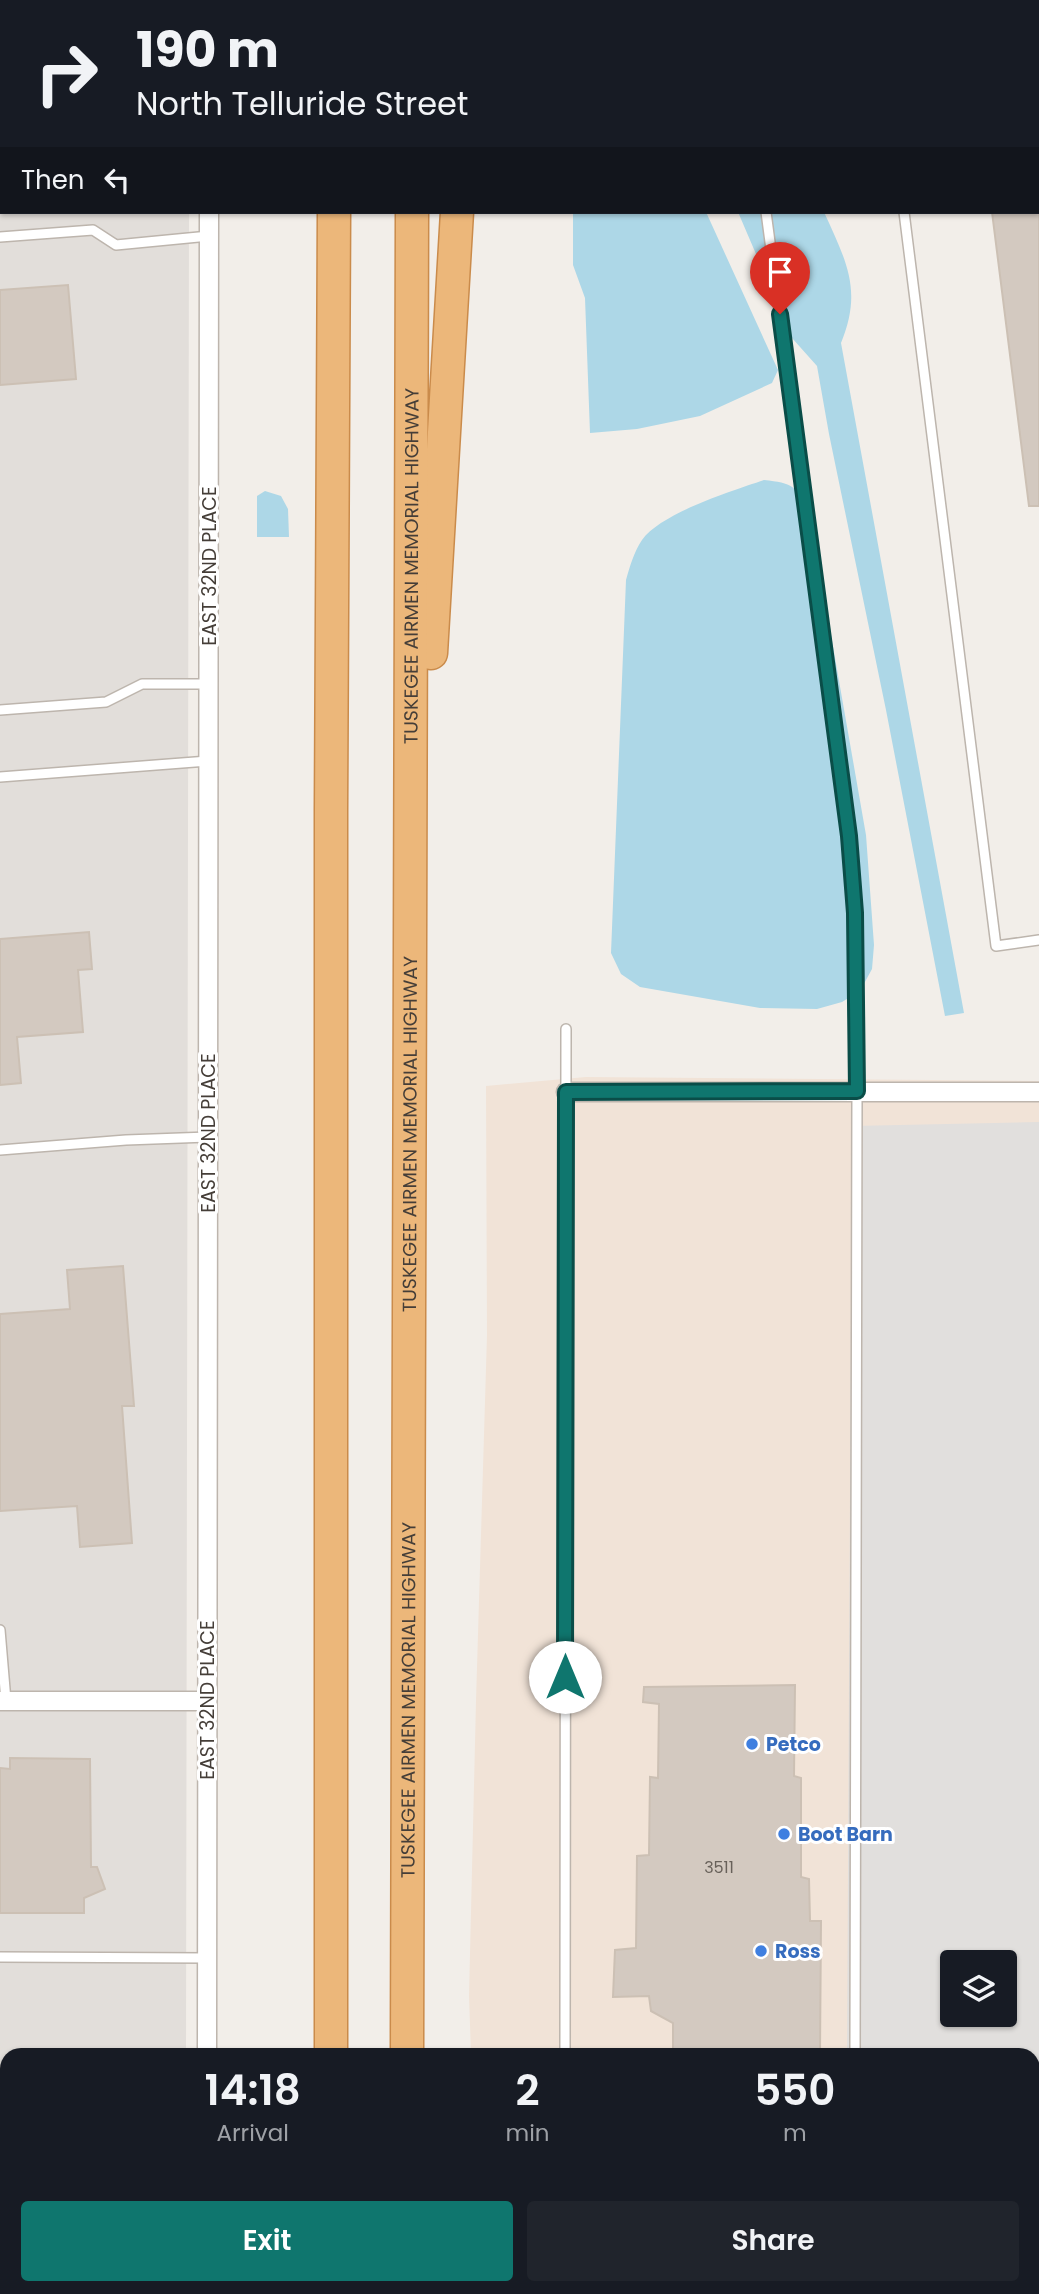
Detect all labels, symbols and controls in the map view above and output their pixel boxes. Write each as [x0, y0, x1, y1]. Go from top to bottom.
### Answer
text: 190 m [136, 16, 279, 84]
icon: right [21, 28, 112, 119]
text: North Telluride Street [136, 81, 468, 126]
icon: left [98, 161, 136, 199]
text: Then [21, 162, 84, 198]
pin [750, 242, 810, 314]
icon: arrive [761, 253, 799, 291]
street label: TUSKEGEE AIRMEN MEMORIAL HIGHWAY [397, 388, 425, 744]
street label: EAST 32ND PLACE [196, 486, 223, 646]
street label: TUSKEGEE AIRMEN MEMORIAL HIGHWAY [396, 956, 423, 1312]
street label: EAST 32ND PLACE [195, 1053, 222, 1213]
street label: TUSKEGEE AIRMEN MEMORIAL HIGHWAY [394, 1522, 422, 1878]
street label: EAST 32ND PLACE [194, 1620, 221, 1780]
position arrow [528, 1640, 602, 1714]
place label: Petco [766, 1731, 821, 1758]
marker: Petco [744, 1736, 760, 1752]
place label: Boot Barn [798, 1821, 893, 1848]
marker: Boot Barn [776, 1826, 792, 1842]
house number: 3511 [704, 1856, 734, 1879]
place label: Ross [775, 1938, 821, 1965]
marker: Ross [753, 1943, 769, 1959]
map controls [940, 1950, 1017, 2027]
button: layers [940, 1950, 1017, 2027]
text: 14:18 [205, 2061, 301, 2120]
text: 2 [515, 2061, 540, 2120]
text: 550 [754, 2061, 835, 2120]
text: Arrival [217, 2117, 289, 2149]
text: min [505, 2117, 550, 2149]
text: m [783, 2117, 807, 2149]
button: Exit [21, 2201, 513, 2281]
button: Share [527, 2201, 1019, 2281]

